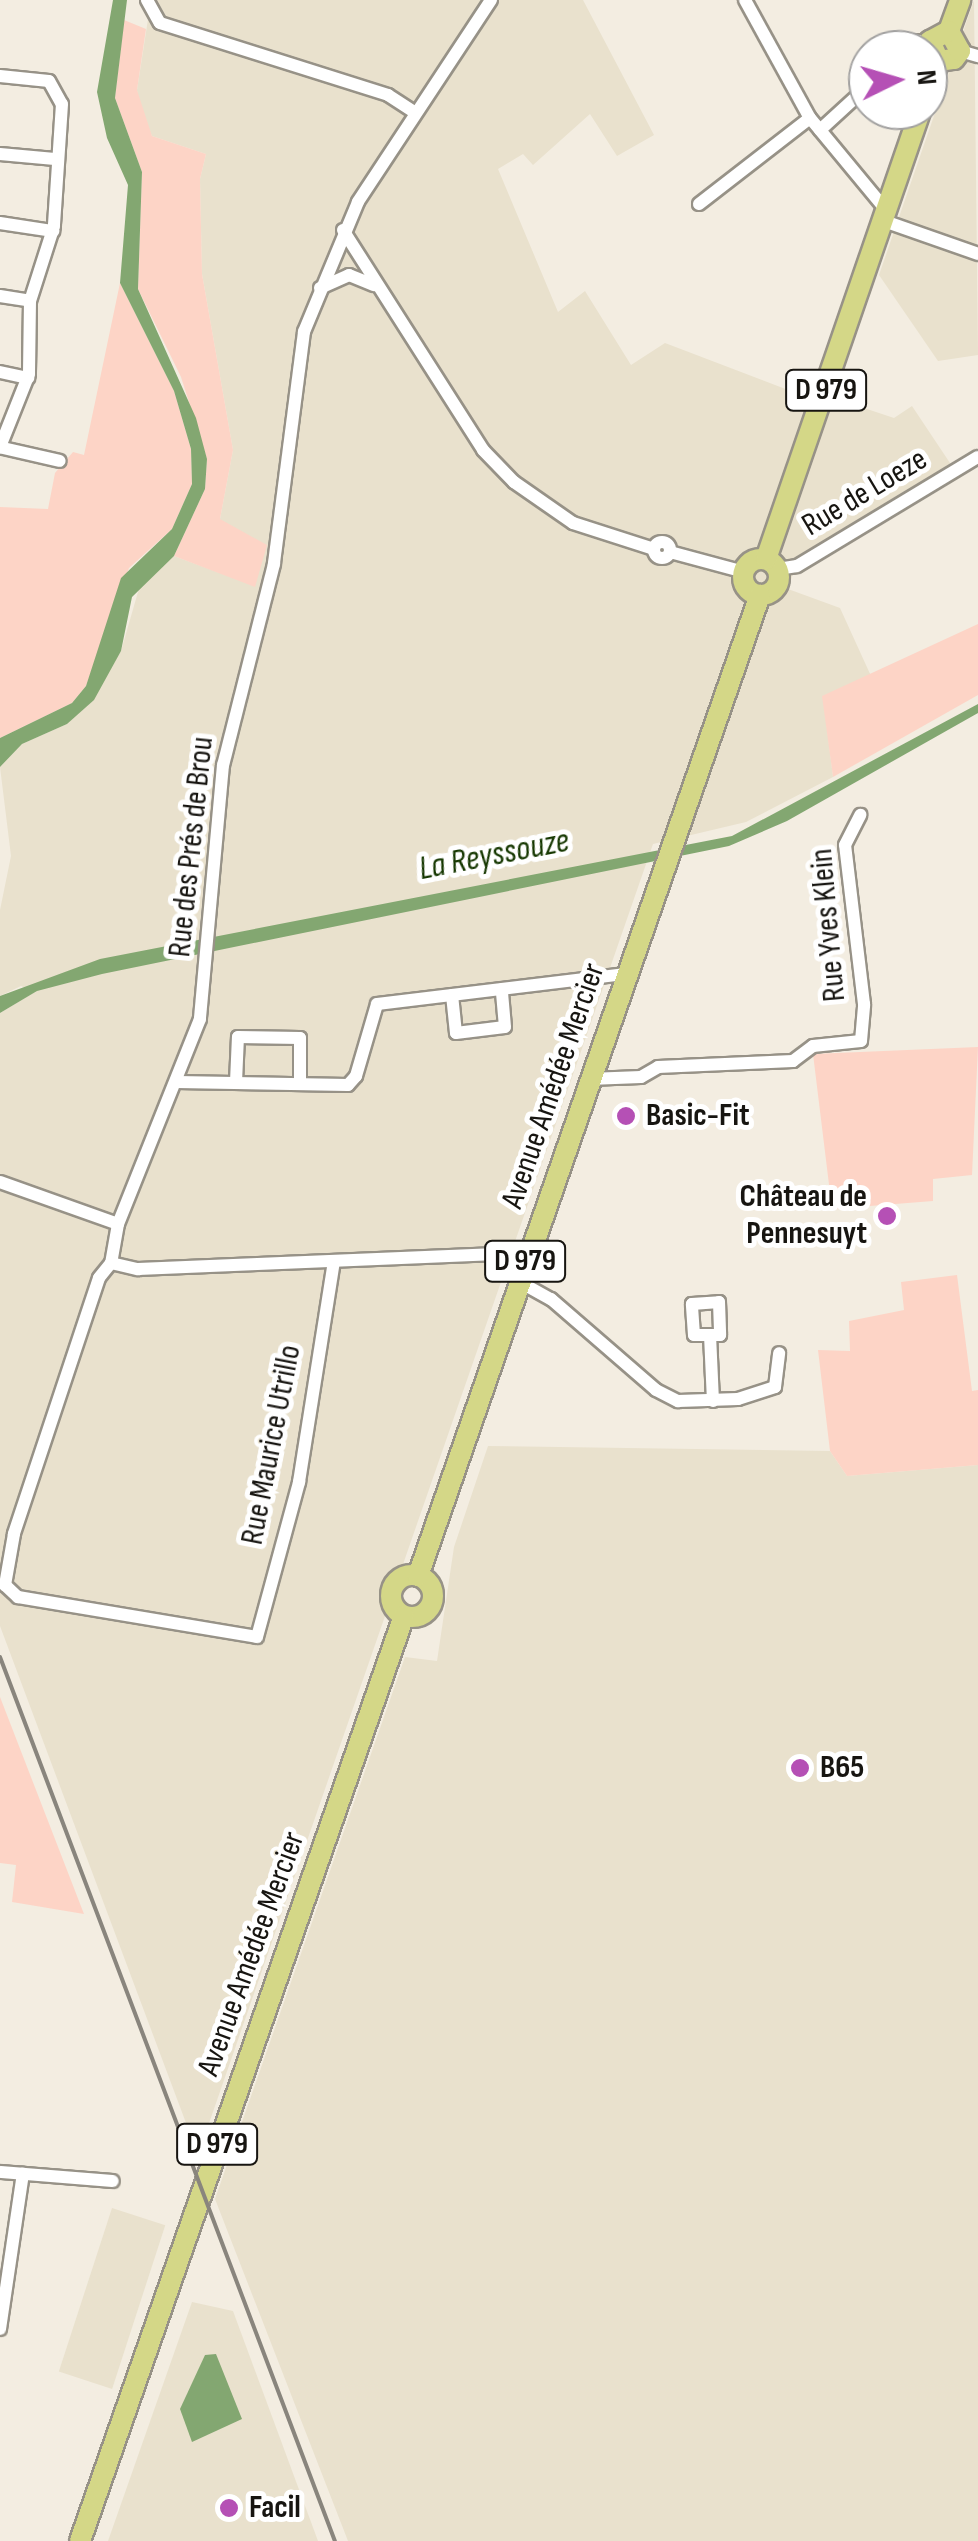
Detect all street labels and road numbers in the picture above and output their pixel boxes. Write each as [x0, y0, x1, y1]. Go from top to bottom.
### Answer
road number: D 979 [784, 365, 868, 415]
street label: Rue de Loeze [796, 441, 934, 545]
street label: Rue des Prés de Brou [161, 735, 223, 959]
street label: Rue Yves Klein [803, 847, 855, 1003]
street label: Avenue Amédée Mercier [494, 958, 614, 1214]
road number: D 979 [482, 1236, 568, 1286]
street label: Rue Maurice Utrillo [234, 1342, 310, 1548]
street label: Avenue Amédée Mercier [190, 1827, 314, 2081]
road number: D 979 [174, 2119, 260, 2169]

